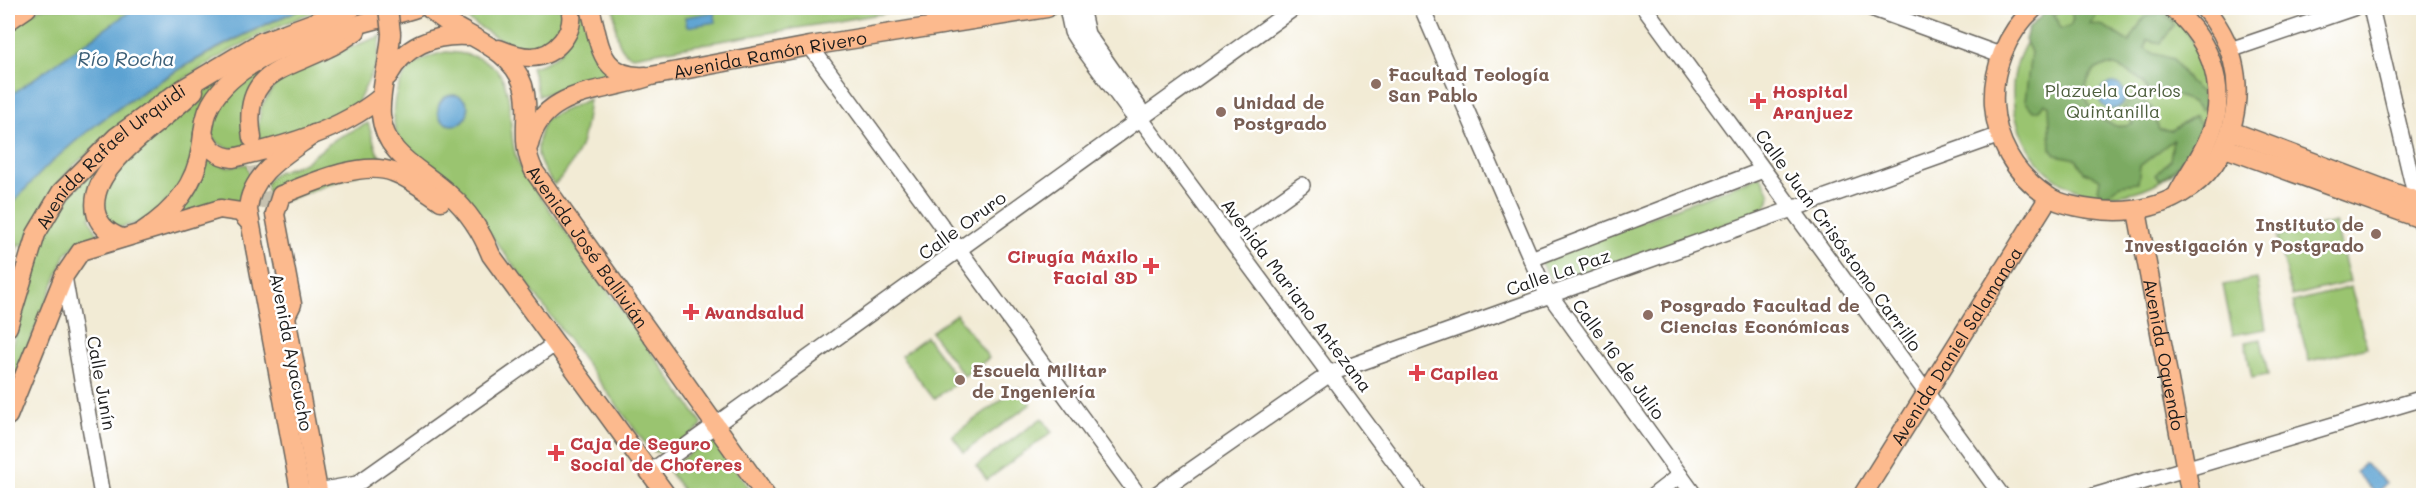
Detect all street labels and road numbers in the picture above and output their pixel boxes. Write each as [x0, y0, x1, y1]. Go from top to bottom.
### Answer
street label: Avenida Ramón Rivero [671, 25, 869, 84]
street label: Avenida Rafael Urquidi [30, 78, 190, 234]
street label: Calle Juan Crisóstomo Carrillo [1750, 124, 1928, 356]
street label: Avenida José Ballivián [521, 160, 654, 332]
street label: Calle Oruro [913, 185, 1011, 265]
street label: Avenida Mariano Antezana [1216, 193, 1378, 397]
street label: Avenida Daniel Salamanca [1885, 242, 2027, 450]
street label: Calle La Paz [1503, 243, 1613, 301]
street label: Avenida Ayacucho [265, 271, 319, 433]
street label: Avenida Oquendo [2138, 276, 2190, 433]
street label: Calle 16 de Julio [1567, 294, 1671, 424]
street label: Calle Junín [82, 334, 122, 432]

